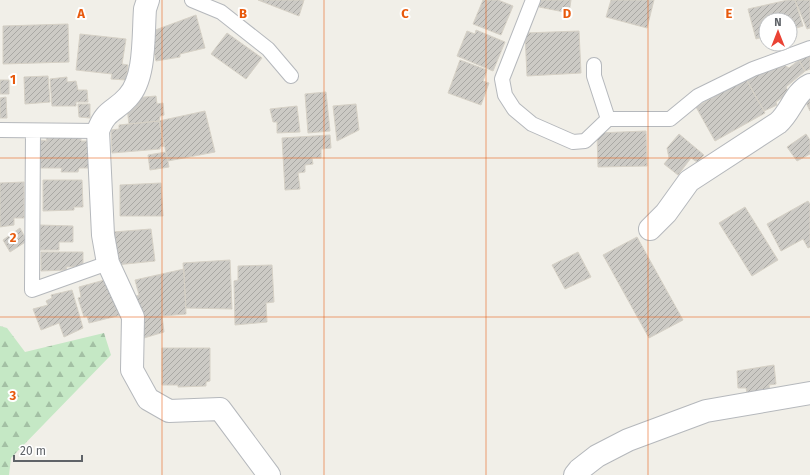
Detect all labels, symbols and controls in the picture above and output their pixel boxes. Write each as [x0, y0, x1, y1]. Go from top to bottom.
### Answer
text: A [76, 6, 85, 21]
text: B [239, 6, 247, 21]
text: C [401, 6, 409, 21]
text: D [563, 6, 572, 21]
text: E [726, 6, 733, 21]
north arrow [758, 12, 798, 52]
text: N [774, 16, 782, 29]
text: 1 [10, 72, 16, 87]
text: 2 [10, 230, 17, 245]
text: 3 [9, 388, 17, 403]
scale bar [14, 437, 82, 463]
text: 20 m [20, 444, 46, 458]

